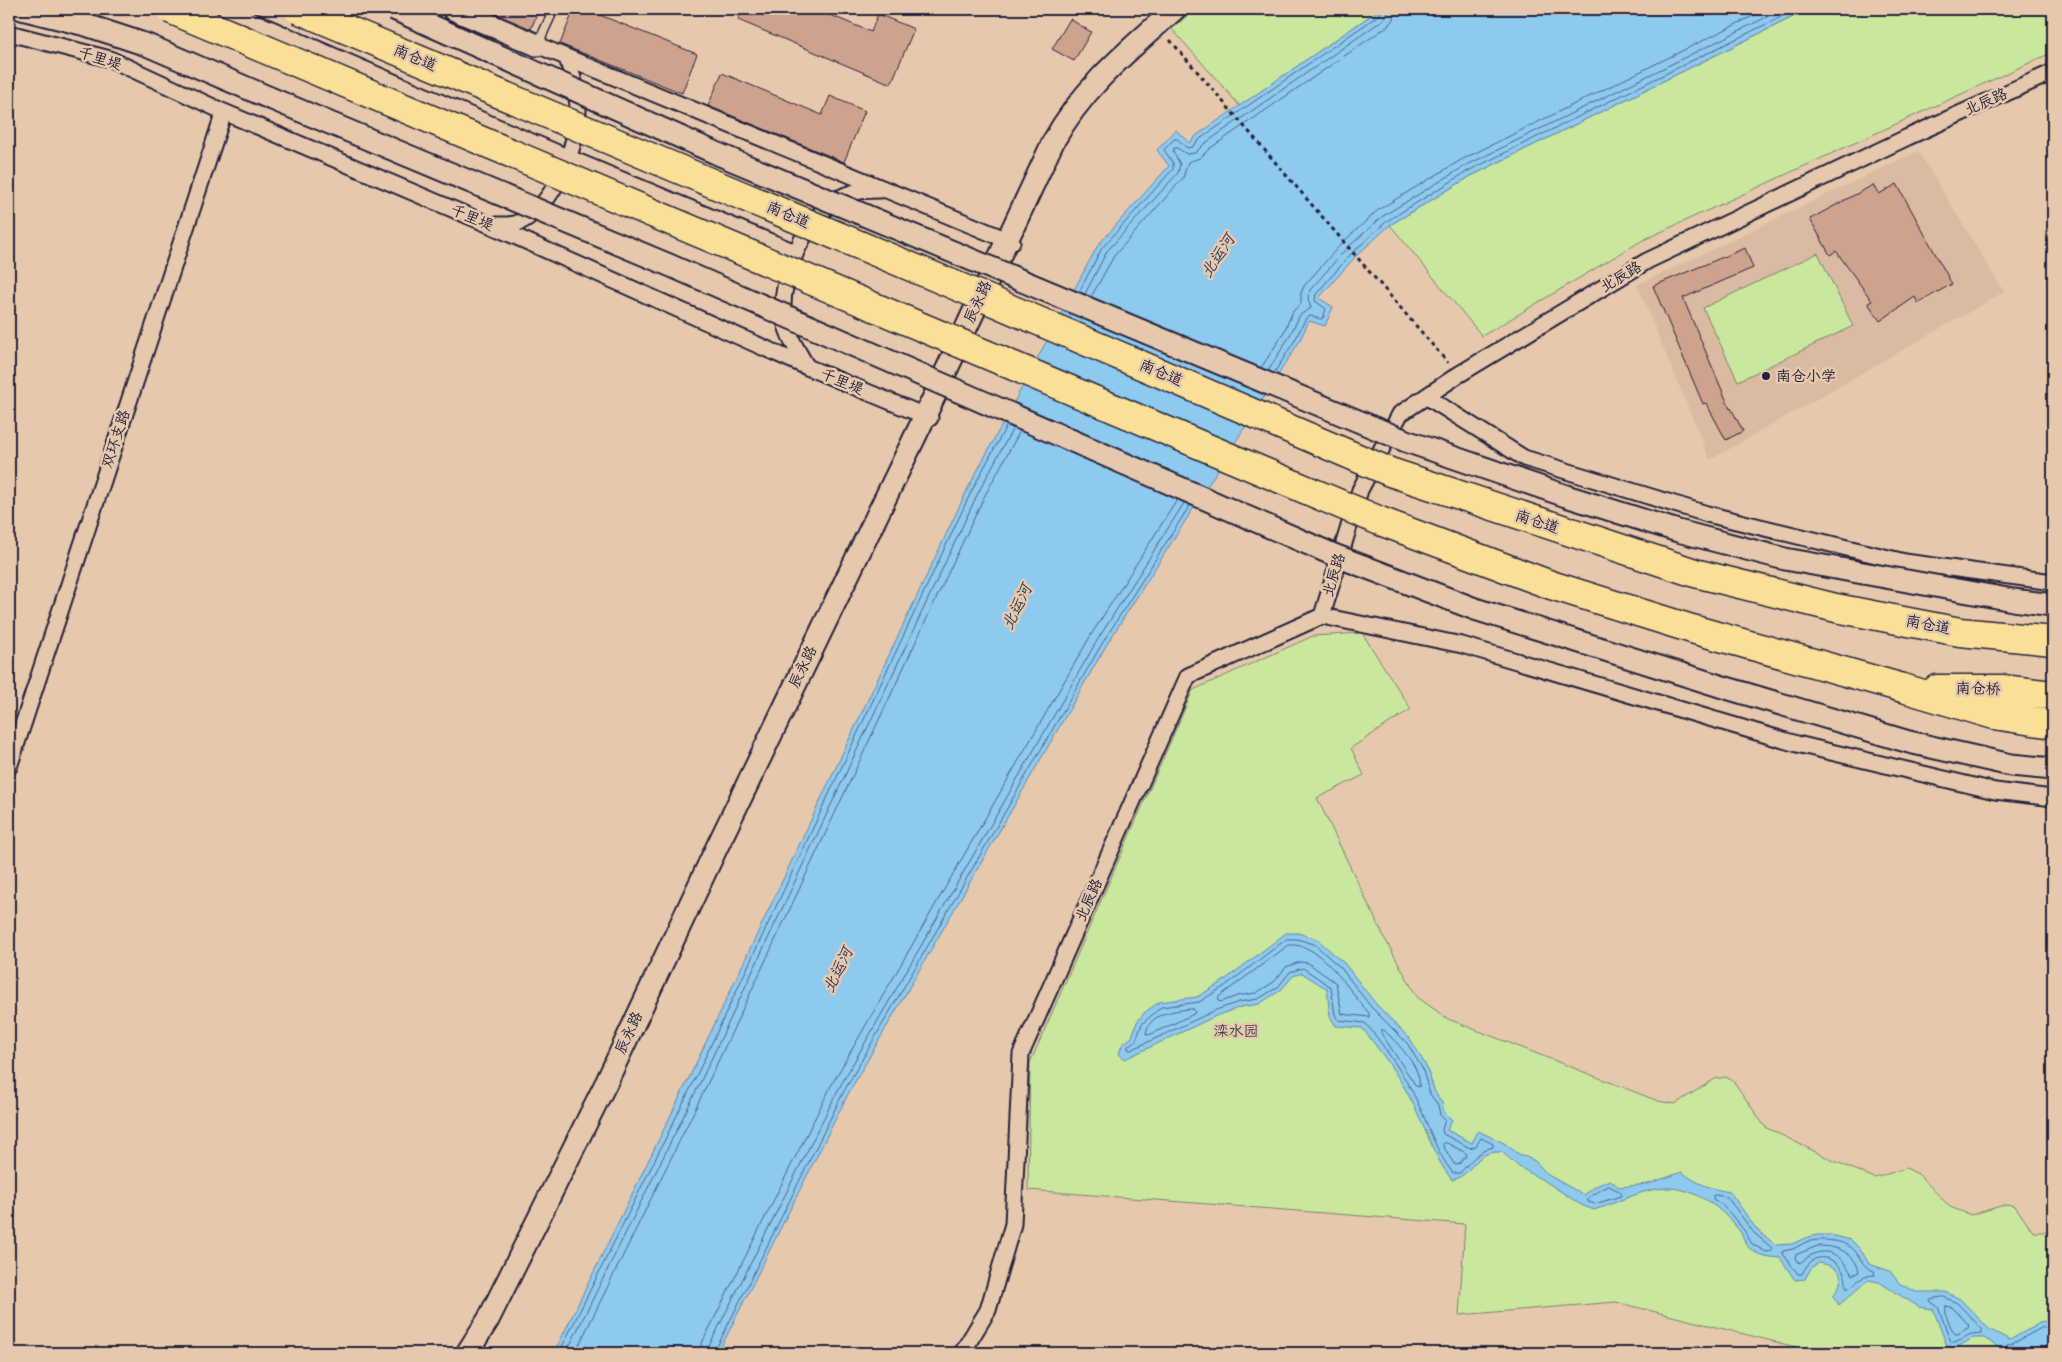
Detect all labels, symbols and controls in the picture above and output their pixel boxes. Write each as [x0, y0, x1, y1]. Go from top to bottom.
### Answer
street label: 南仓道 [390, 40, 440, 76]
street label: 千里堤 [75, 42, 125, 76]
street label: 北辰路 [1961, 83, 2011, 121]
street label: 南仓道 [763, 197, 813, 233]
street label: 千里堤 [447, 200, 497, 236]
water label: 北运河 [1196, 227, 1242, 282]
street label: 北辰路 [1596, 256, 1646, 298]
street label: 辰永路 [959, 277, 997, 327]
street label: 南仓道 [1136, 355, 1186, 391]
street label: 千里堤 [817, 364, 867, 400]
place label: 南仓小学 [1776, 366, 1836, 387]
marker: 南仓小学 [1760, 370, 1772, 382]
street label: 双环支路 [97, 407, 135, 471]
street label: 南仓道 [1512, 505, 1562, 539]
street label: 北辰路 [1317, 550, 1351, 600]
water label: 北运河 [997, 578, 1039, 633]
street label: 南仓道 [1904, 610, 1952, 640]
street label: 辰永路 [784, 642, 822, 692]
street label: 南仓桥 [1955, 678, 2001, 700]
street label: 北辰路 [1070, 875, 1108, 925]
water label: 北运河 [818, 941, 860, 996]
street label: 辰永路 [610, 1008, 648, 1058]
park label: 滦水园 [1213, 1021, 1259, 1042]

